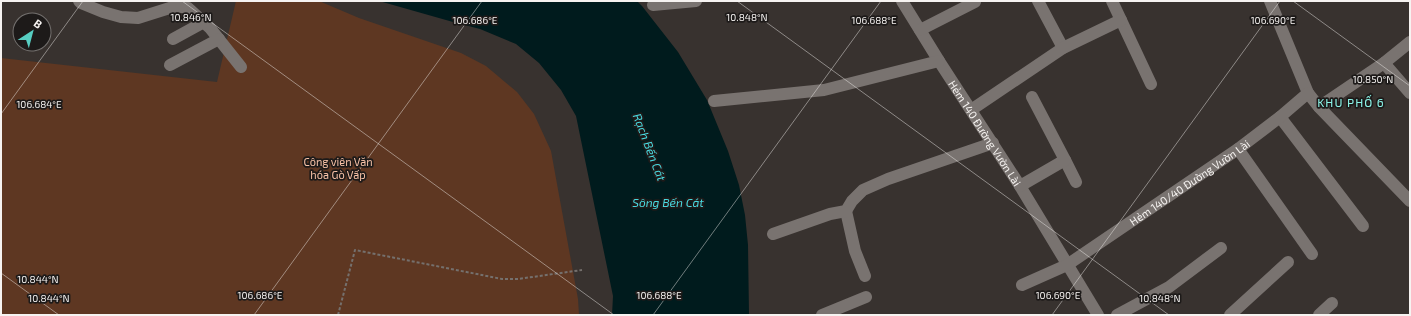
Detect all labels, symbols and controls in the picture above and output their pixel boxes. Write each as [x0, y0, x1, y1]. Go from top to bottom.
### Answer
text: 10.846°N [171, 11, 211, 23]
text: 10.848°N [726, 11, 768, 23]
north arrow [12, 12, 52, 52]
text: 106.686°E [453, 14, 498, 26]
text: 106.688°E [851, 14, 897, 26]
text: 106.690°E [1251, 14, 1296, 26]
text: B [32, 16, 45, 31]
text: 10.850°N [1353, 73, 1393, 85]
street label: Hẻm 140 Đường Vườn Lài [946, 77, 1025, 188]
district label: KHU PHỐ 6 [1317, 94, 1385, 109]
text: 106.684°E [16, 98, 62, 110]
water label: Rạch Bến Cát [630, 111, 669, 184]
street label: Hẻm 140/40 Đường Vườn Lài [1127, 136, 1252, 227]
park label: Công viên Văn hóa Gò Vấp [303, 155, 373, 181]
water label: Sông Bến Cát [632, 195, 704, 209]
text: 10.844°N [17, 273, 59, 285]
text: 106.686°E [238, 289, 283, 301]
text: 106.688°E [636, 289, 682, 301]
text: 106.690°E [1036, 289, 1081, 301]
text: 10.844°N [28, 292, 70, 304]
text: 10.848°N [1139, 292, 1181, 304]

